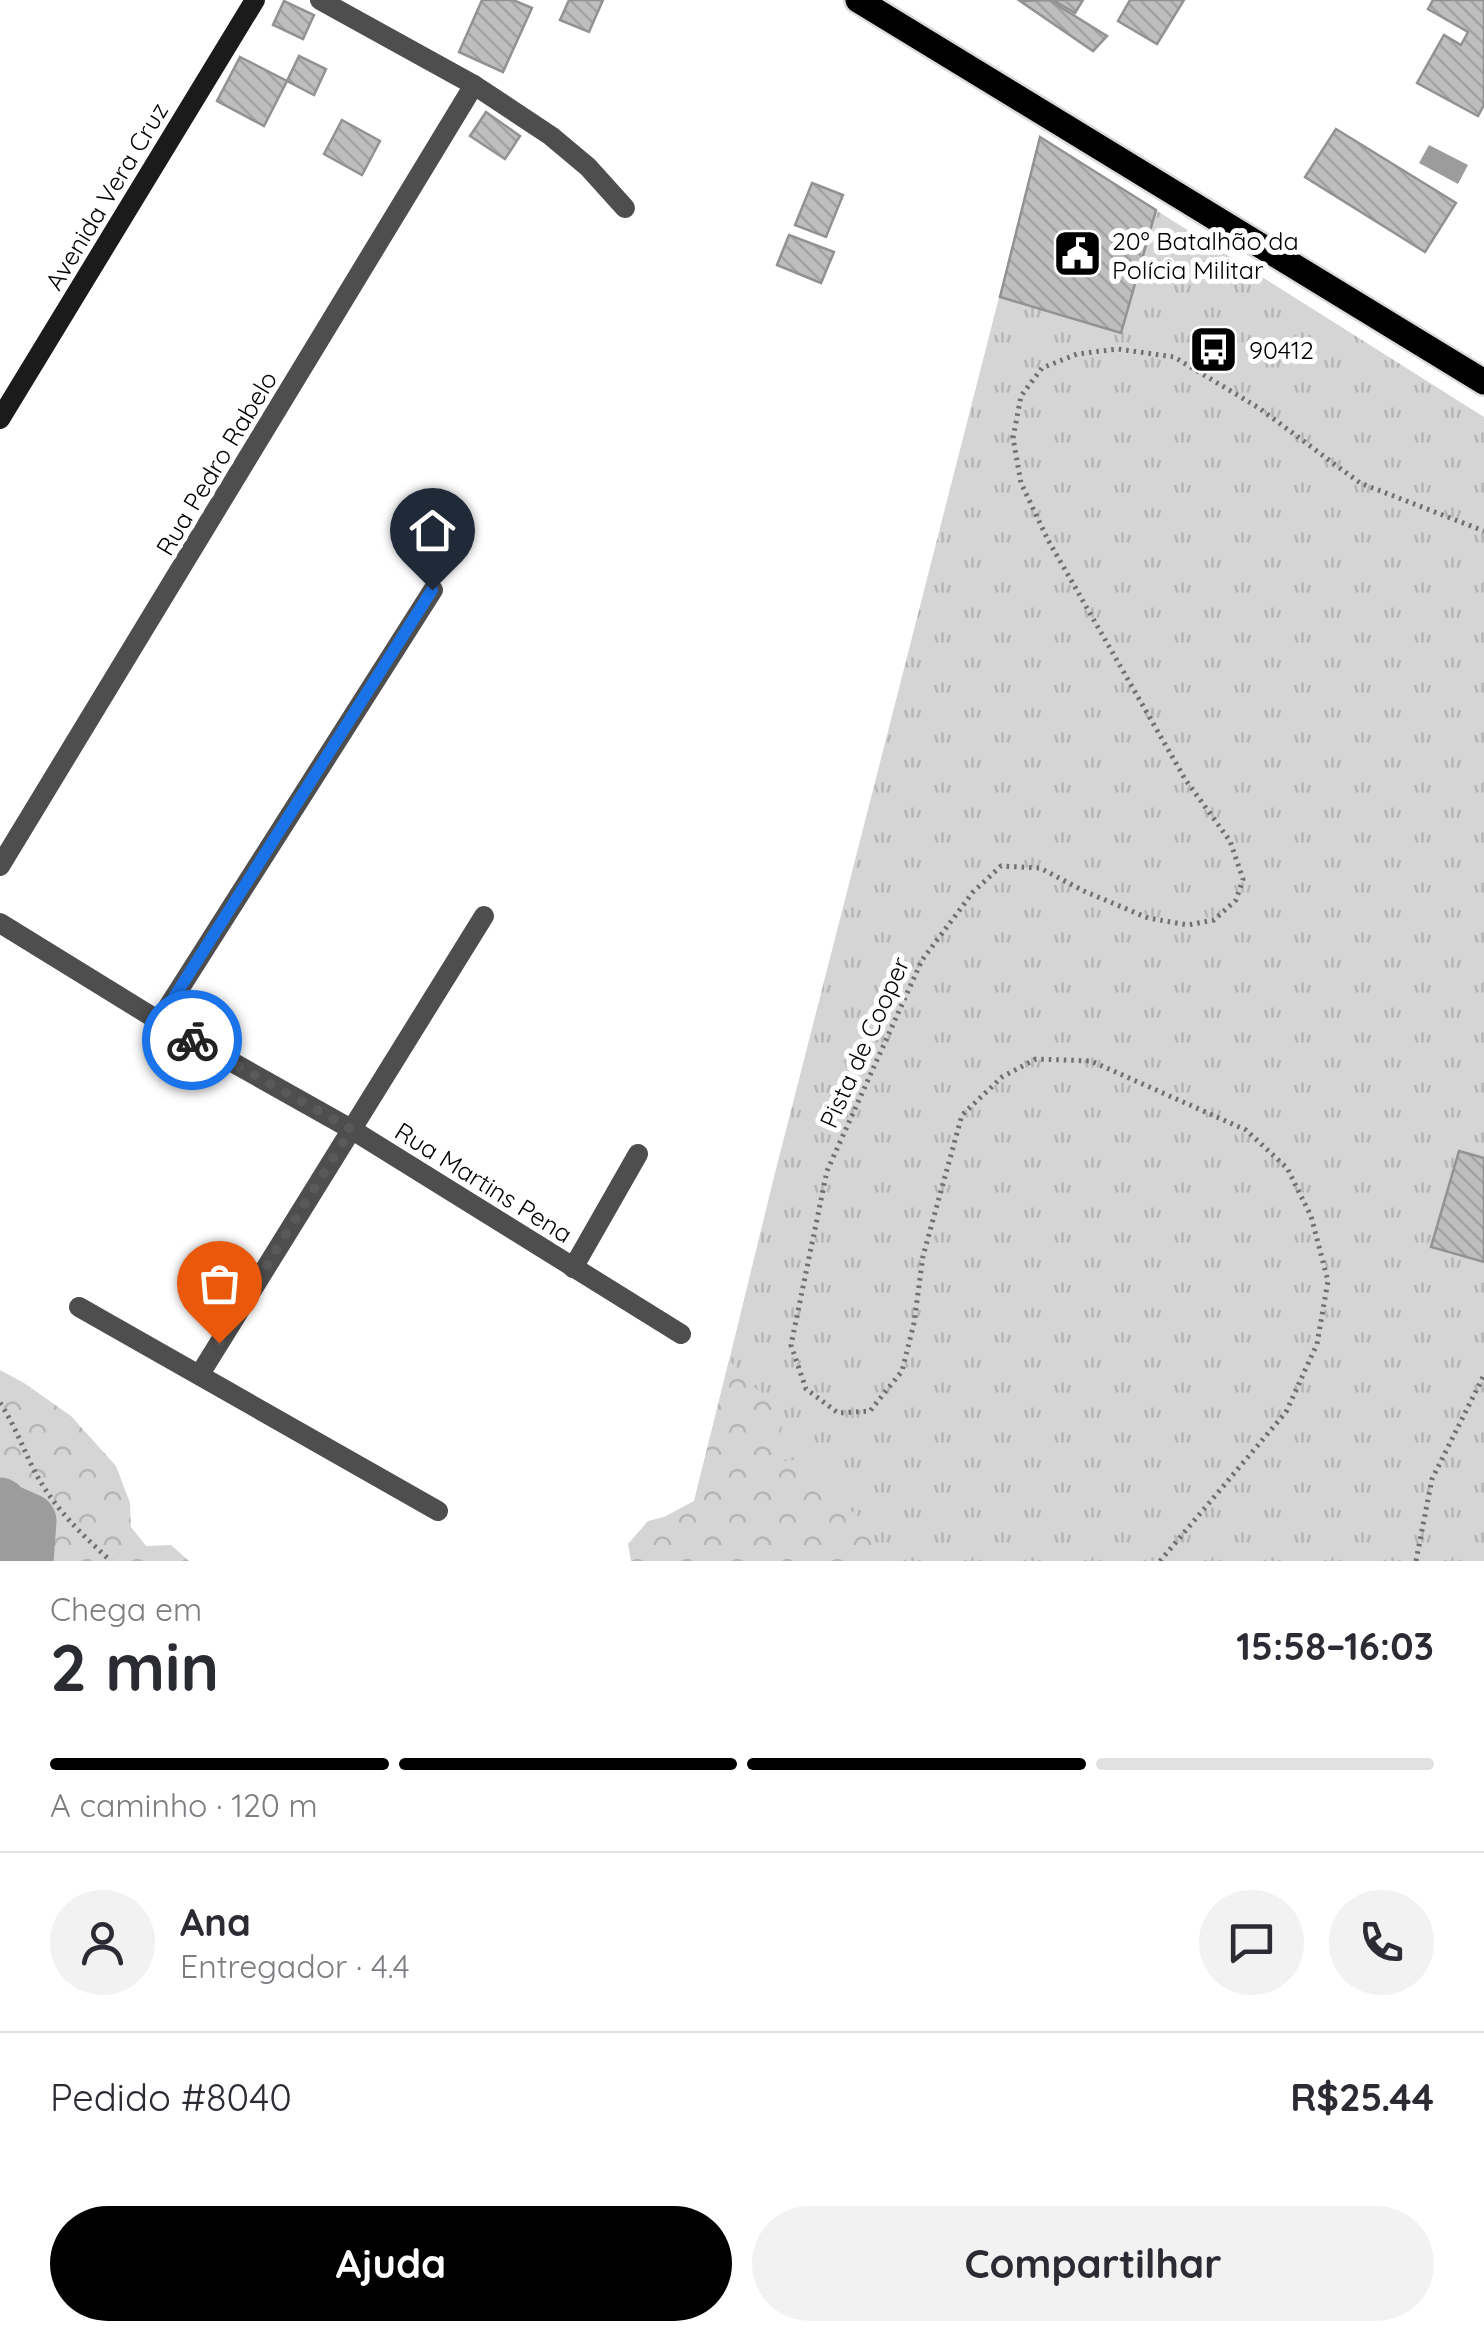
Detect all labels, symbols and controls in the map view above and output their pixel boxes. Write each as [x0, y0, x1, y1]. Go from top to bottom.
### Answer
street label: Avenida Vera Cruz [38, 97, 174, 295]
place label: 20º Batalhão da Polícia Militar [1112, 225, 1299, 285]
public building icon: 20º Batalhão da Polícia Militar [1051, 228, 1103, 280]
bus stop icon: 90412 [1188, 323, 1240, 375]
place label: 90412 [1249, 334, 1314, 365]
street label: Rua Pedro Rabelo [149, 365, 283, 561]
pin [390, 488, 475, 591]
icon: home [405, 503, 460, 558]
street label: Pista de Cooper [812, 951, 916, 1132]
courier [142, 990, 242, 1090]
icon: bike [165, 1013, 220, 1068]
street label: Rua Martins Pena [390, 1115, 578, 1249]
pin [177, 1241, 262, 1344]
icon: bag [192, 1256, 247, 1311]
text: Chega em [50, 1589, 202, 1629]
text: 15:58–16:03 [1236, 1622, 1434, 1670]
text: 2 min [50, 1626, 219, 1707]
text: A caminho · 120 m [50, 1785, 318, 1825]
button: person [50, 1890, 155, 1995]
button: chat [1199, 1890, 1304, 1995]
button: phone [1329, 1890, 1434, 1995]
text: Ana [180, 1898, 251, 1946]
text: Entregador · 4.4 [180, 1946, 410, 1986]
text: Pedido #8040 [50, 2073, 292, 2121]
text: R$25.44 [1290, 2073, 1434, 2121]
button: Ajuda [50, 2206, 732, 2321]
button: Compartilhar [752, 2206, 1434, 2321]

